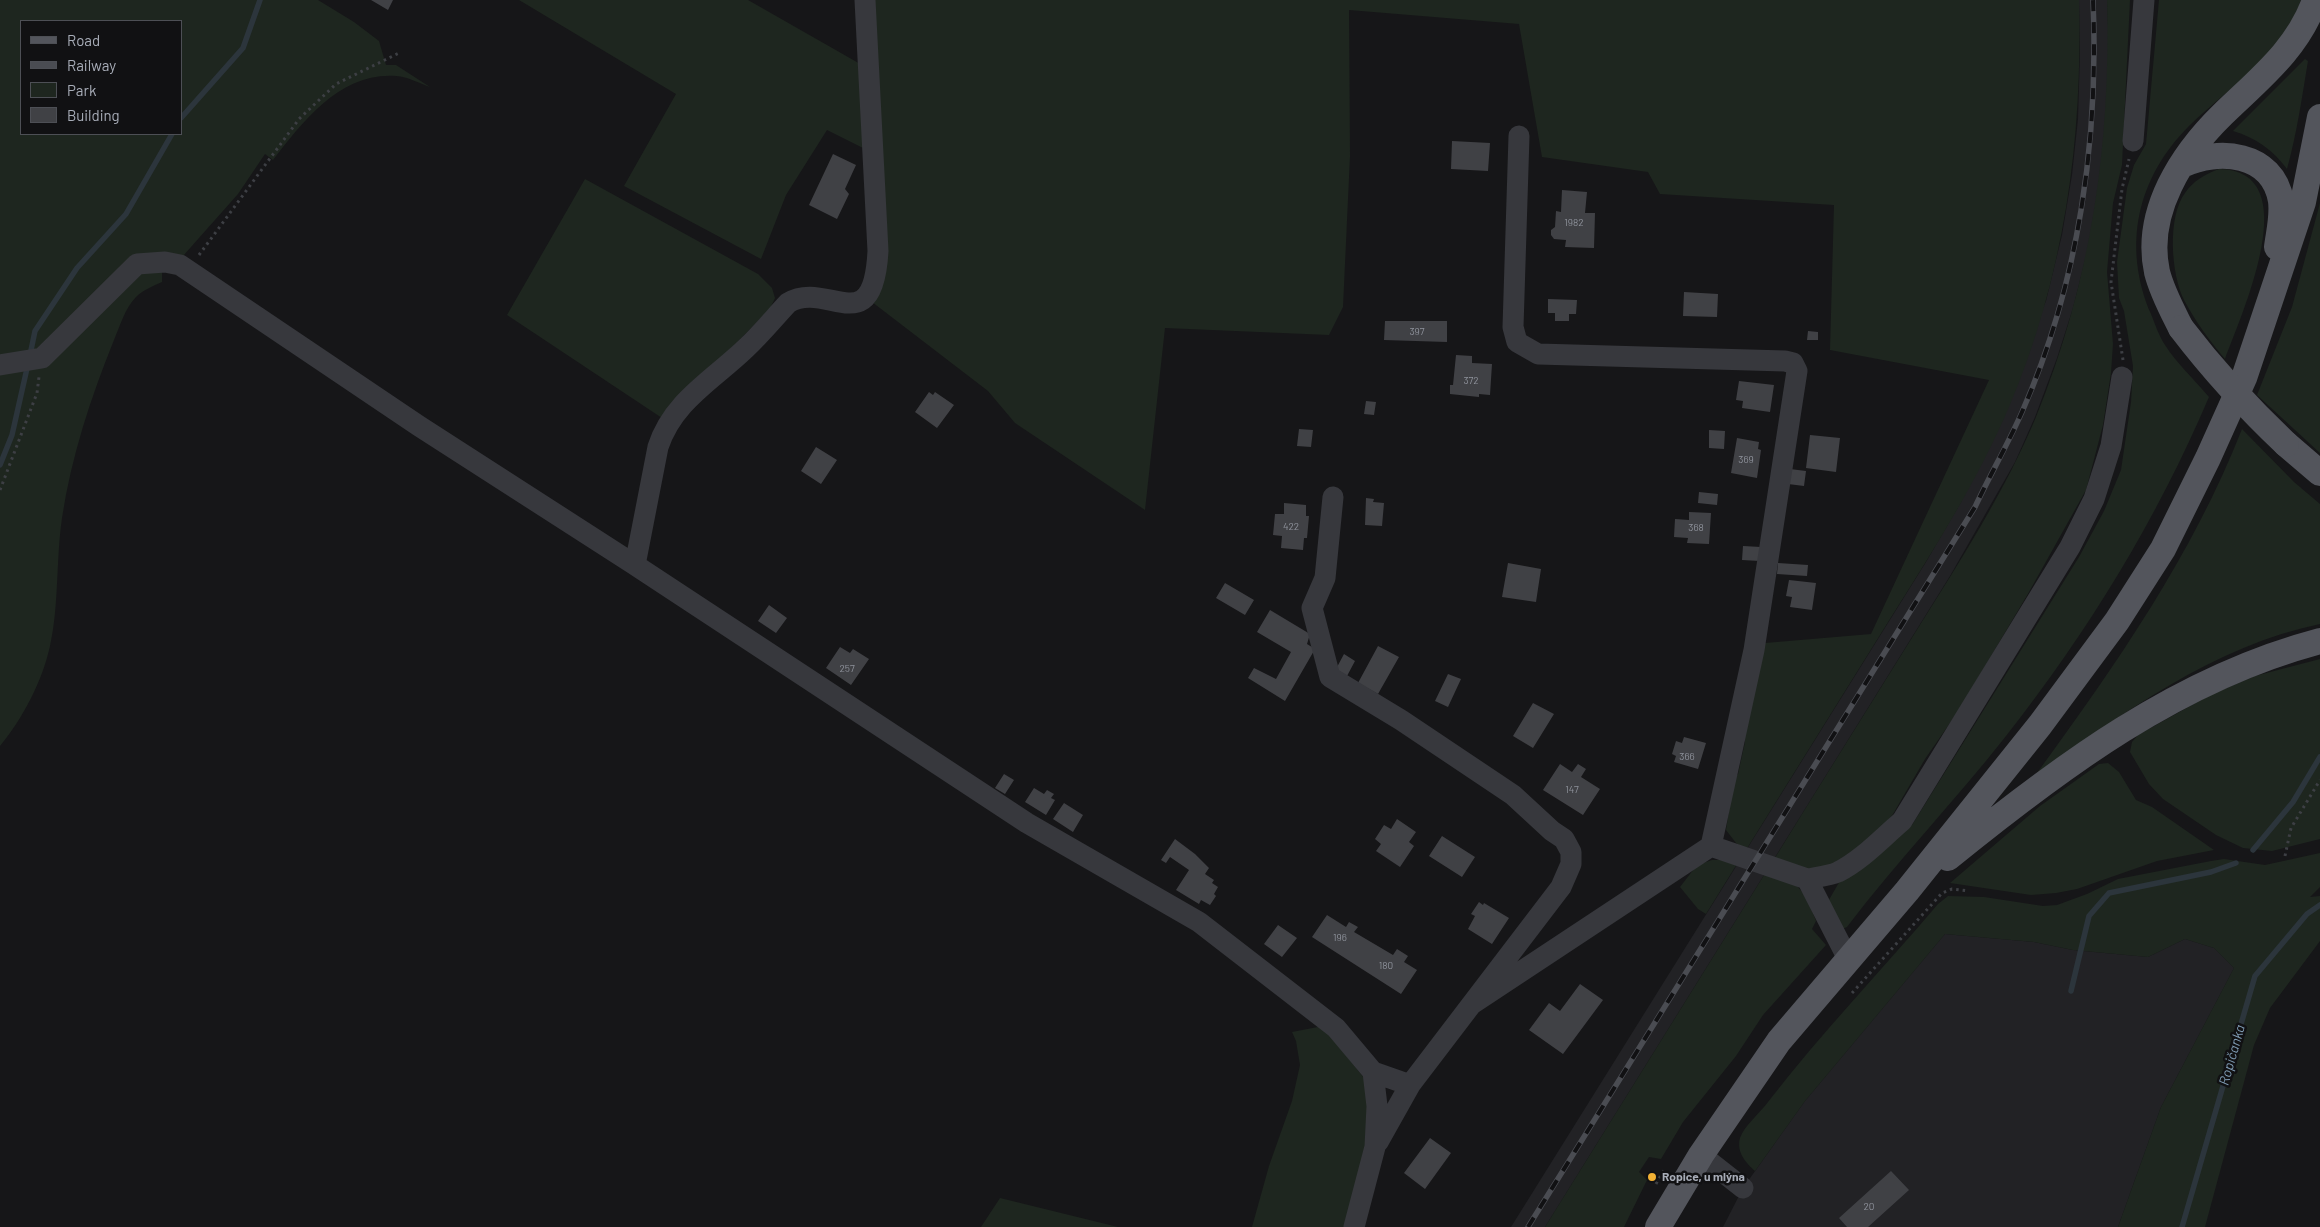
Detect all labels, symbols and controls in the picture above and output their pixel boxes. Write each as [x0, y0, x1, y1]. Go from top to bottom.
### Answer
legend [20, 20, 182, 135]
text: Road [67, 31, 100, 49]
text: Railway [67, 56, 116, 74]
text: Park [67, 81, 96, 99]
text: Building [67, 106, 120, 124]
house number: 1982 [1564, 217, 1584, 229]
house number: 397 [1409, 326, 1425, 338]
house number: 372 [1463, 375, 1479, 387]
house number: 369 [1738, 454, 1754, 466]
house number: 422 [1283, 521, 1299, 533]
house number: 368 [1688, 522, 1704, 534]
house number: 257 [839, 663, 855, 675]
house number: 366 [1679, 751, 1695, 763]
house number: 147 [1565, 784, 1579, 796]
house number: 196 [1333, 932, 1347, 944]
house number: 180 [1379, 960, 1393, 972]
water label: Ropičanka [2215, 1023, 2249, 1087]
place label: Ropice, u mlýna [1662, 1170, 1745, 1184]
marker: Ropice, u mlýna [1646, 1171, 1658, 1183]
house number: 20 [1863, 1201, 1875, 1213]

